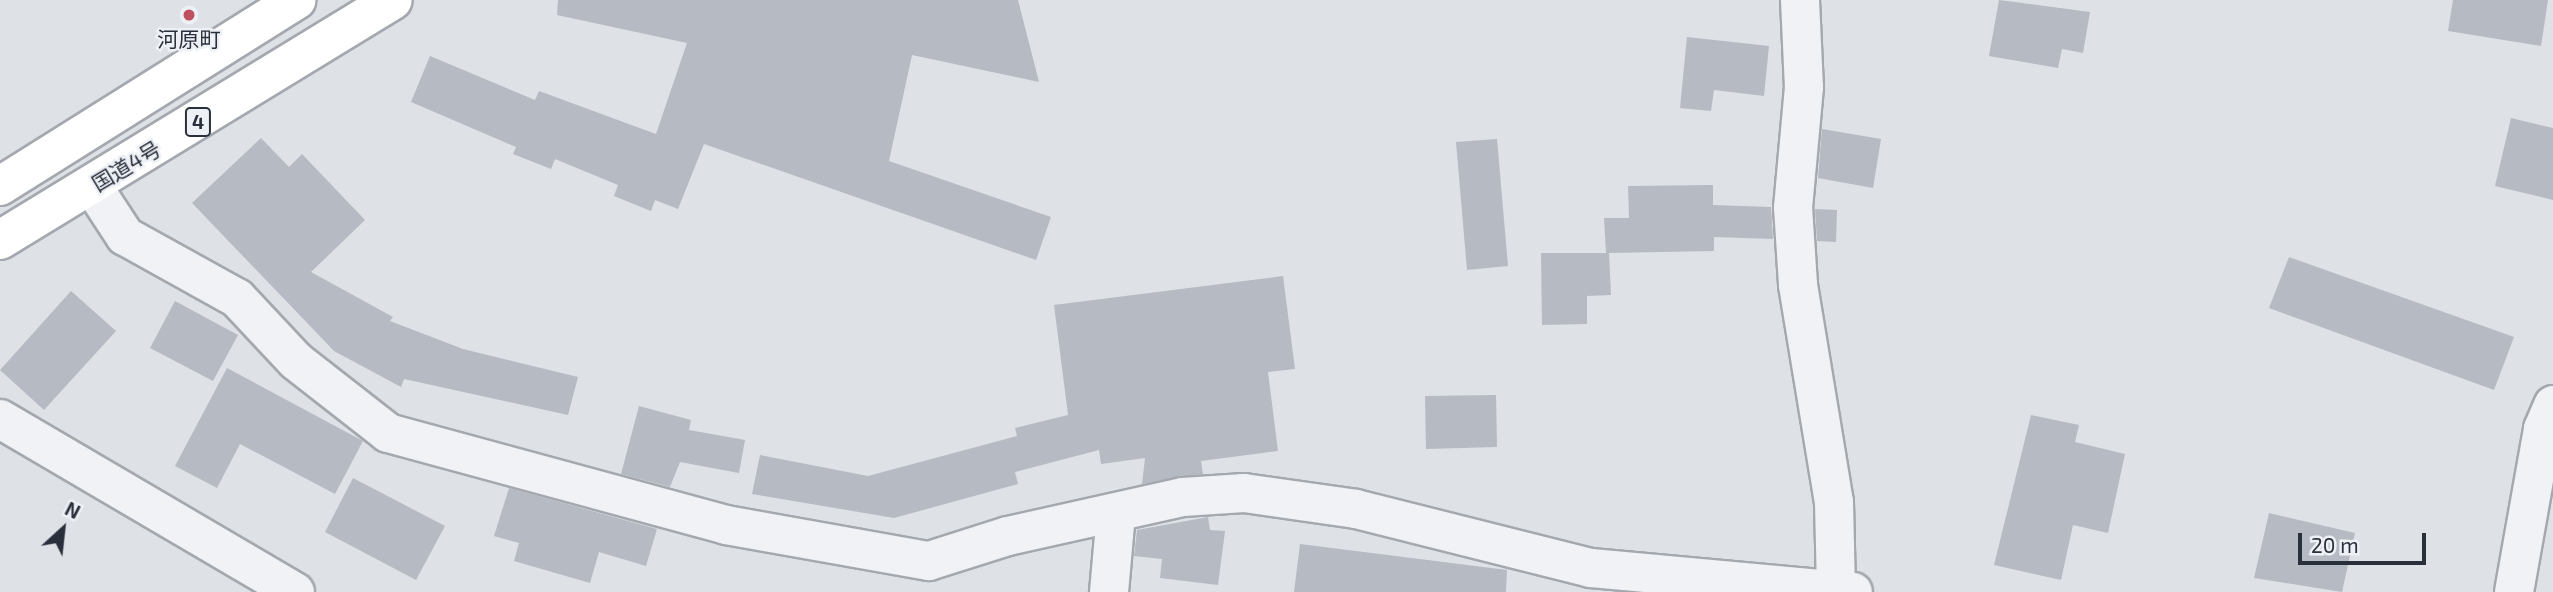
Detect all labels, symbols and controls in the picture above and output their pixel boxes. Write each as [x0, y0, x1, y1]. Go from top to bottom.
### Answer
marker: 河原町 [181, 7, 197, 23]
place label: 河原町 [158, 26, 220, 52]
road number: 4 [184, 106, 212, 138]
street label: 国道4号 [87, 136, 165, 196]
north arrow [28, 494, 98, 564]
text: N [61, 496, 84, 523]
scale bar [2301, 518, 2429, 562]
text: 20 m [2311, 532, 2359, 557]

